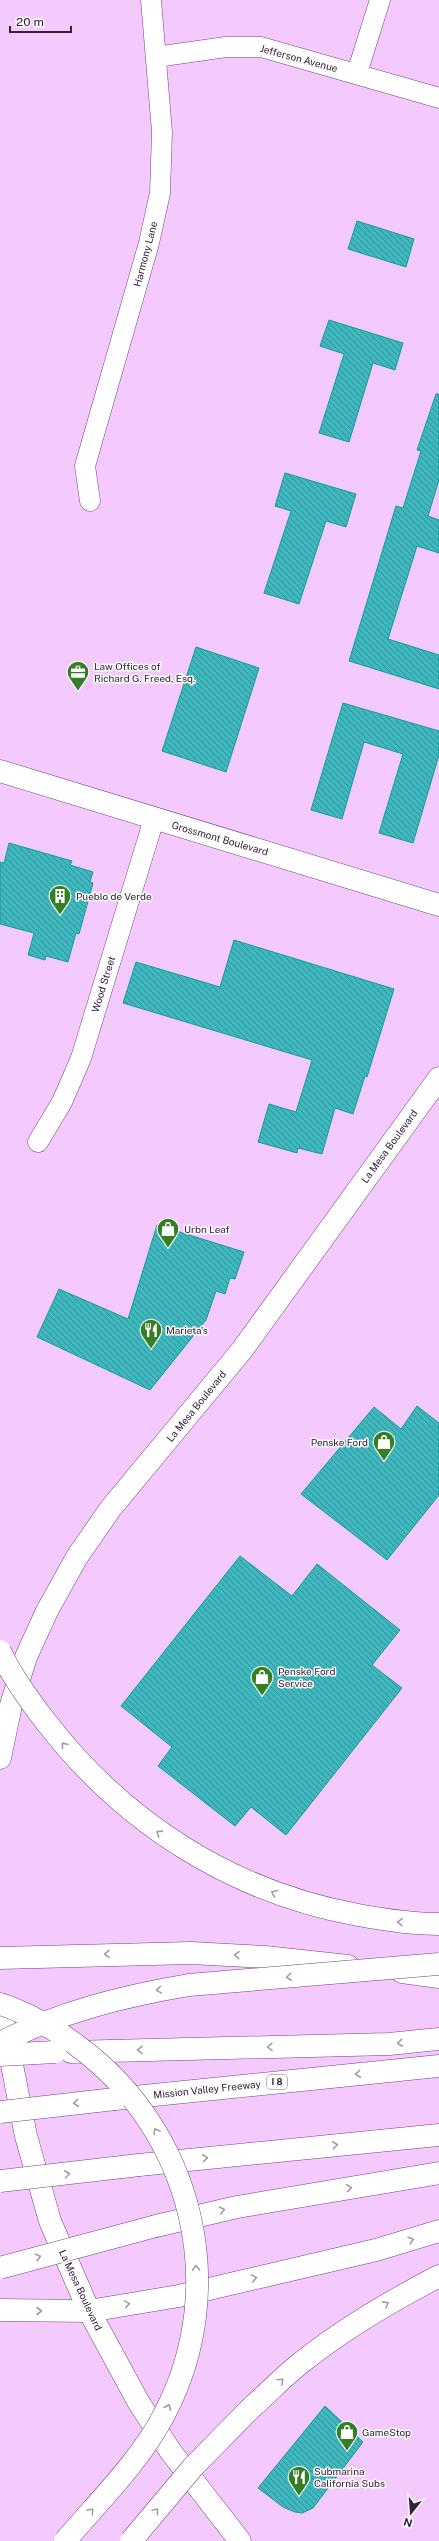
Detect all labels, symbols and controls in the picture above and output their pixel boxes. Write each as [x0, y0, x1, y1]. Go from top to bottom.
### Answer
scale bar [10, 8, 71, 34]
text: 20 m [16, 15, 44, 29]
street label: Jefferson Avenue [259, 42, 339, 74]
street label: Harmony Lane [130, 220, 160, 288]
office icon: Law Offices of Richard G. Freed, Esq. [65, 659, 91, 692]
place label: Law Offices of Richard G. Freed, Esq. [94, 660, 195, 684]
street label: Grossmont Boulevard [170, 818, 270, 858]
building icon: Pueblo de Verde [47, 883, 73, 916]
place label: Pueblo de Verde [76, 890, 152, 902]
street label: Wood Street [89, 954, 117, 1013]
street label: La Mesa Boulevard [358, 1107, 420, 1185]
shop icon: Urbn Leaf [155, 1216, 181, 1249]
place label: Urbn Leaf [184, 1223, 230, 1235]
restaurant icon: Marieta's [138, 1317, 164, 1350]
place label: Marieta's [166, 1324, 208, 1336]
street label: La Mesa Boulevard [164, 1368, 228, 1444]
shop icon: Penske Ford [371, 1429, 397, 1462]
place label: Penske Ford [311, 1436, 368, 1448]
shop icon: Penske Ford Service [249, 1664, 275, 1697]
place label: Penske Ford Service [278, 1665, 335, 1689]
one-way arrow [61, 1743, 68, 1750]
one-way arrow [156, 1830, 163, 1837]
one-way arrow [270, 1889, 277, 1897]
one-way arrow [397, 1917, 403, 1926]
one-way arrow [104, 1950, 110, 1958]
one-way arrow [234, 1951, 240, 1960]
one-way arrow [286, 1972, 292, 1981]
one-way arrow [156, 1985, 162, 1994]
one-way arrow [397, 2038, 403, 2047]
one-way arrow [267, 2043, 273, 2051]
one-way arrow [137, 2046, 143, 2054]
one-way arrow [355, 2069, 361, 2078]
road number: I 8 [267, 2075, 287, 2089]
street label: Mission Valley Freeway [153, 2077, 262, 2101]
one-way arrow [73, 2099, 79, 2108]
one-way arrow [154, 2128, 161, 2135]
one-way arrow [332, 2141, 338, 2150]
one-way arrow [202, 2154, 208, 2163]
one-way arrow [64, 2170, 70, 2179]
one-way arrow [346, 2184, 353, 2193]
one-way arrow [218, 2207, 225, 2215]
one-way arrow [407, 2236, 414, 2244]
street label: La Mesa Boulevard [57, 2248, 105, 2332]
one-way arrow [34, 2254, 41, 2262]
one-way arrow [191, 2265, 200, 2271]
one-way arrow [251, 2274, 258, 2283]
one-way arrow [124, 2300, 130, 2309]
one-way arrow [381, 2302, 389, 2309]
one-way arrow [36, 2307, 42, 2315]
one-way arrow [276, 2379, 283, 2386]
one-way arrow [163, 2404, 171, 2411]
shop icon: GameStop [334, 2419, 360, 2452]
place label: GameStop [362, 2426, 411, 2438]
restaurant icon: Submarina California Subs [286, 2464, 312, 2497]
place label: Submarina California Subs [314, 2465, 385, 2489]
north arrow [391, 2493, 431, 2533]
one-way arrow [152, 2508, 159, 2516]
one-way arrow [86, 2509, 93, 2516]
text: N [402, 2516, 414, 2530]

